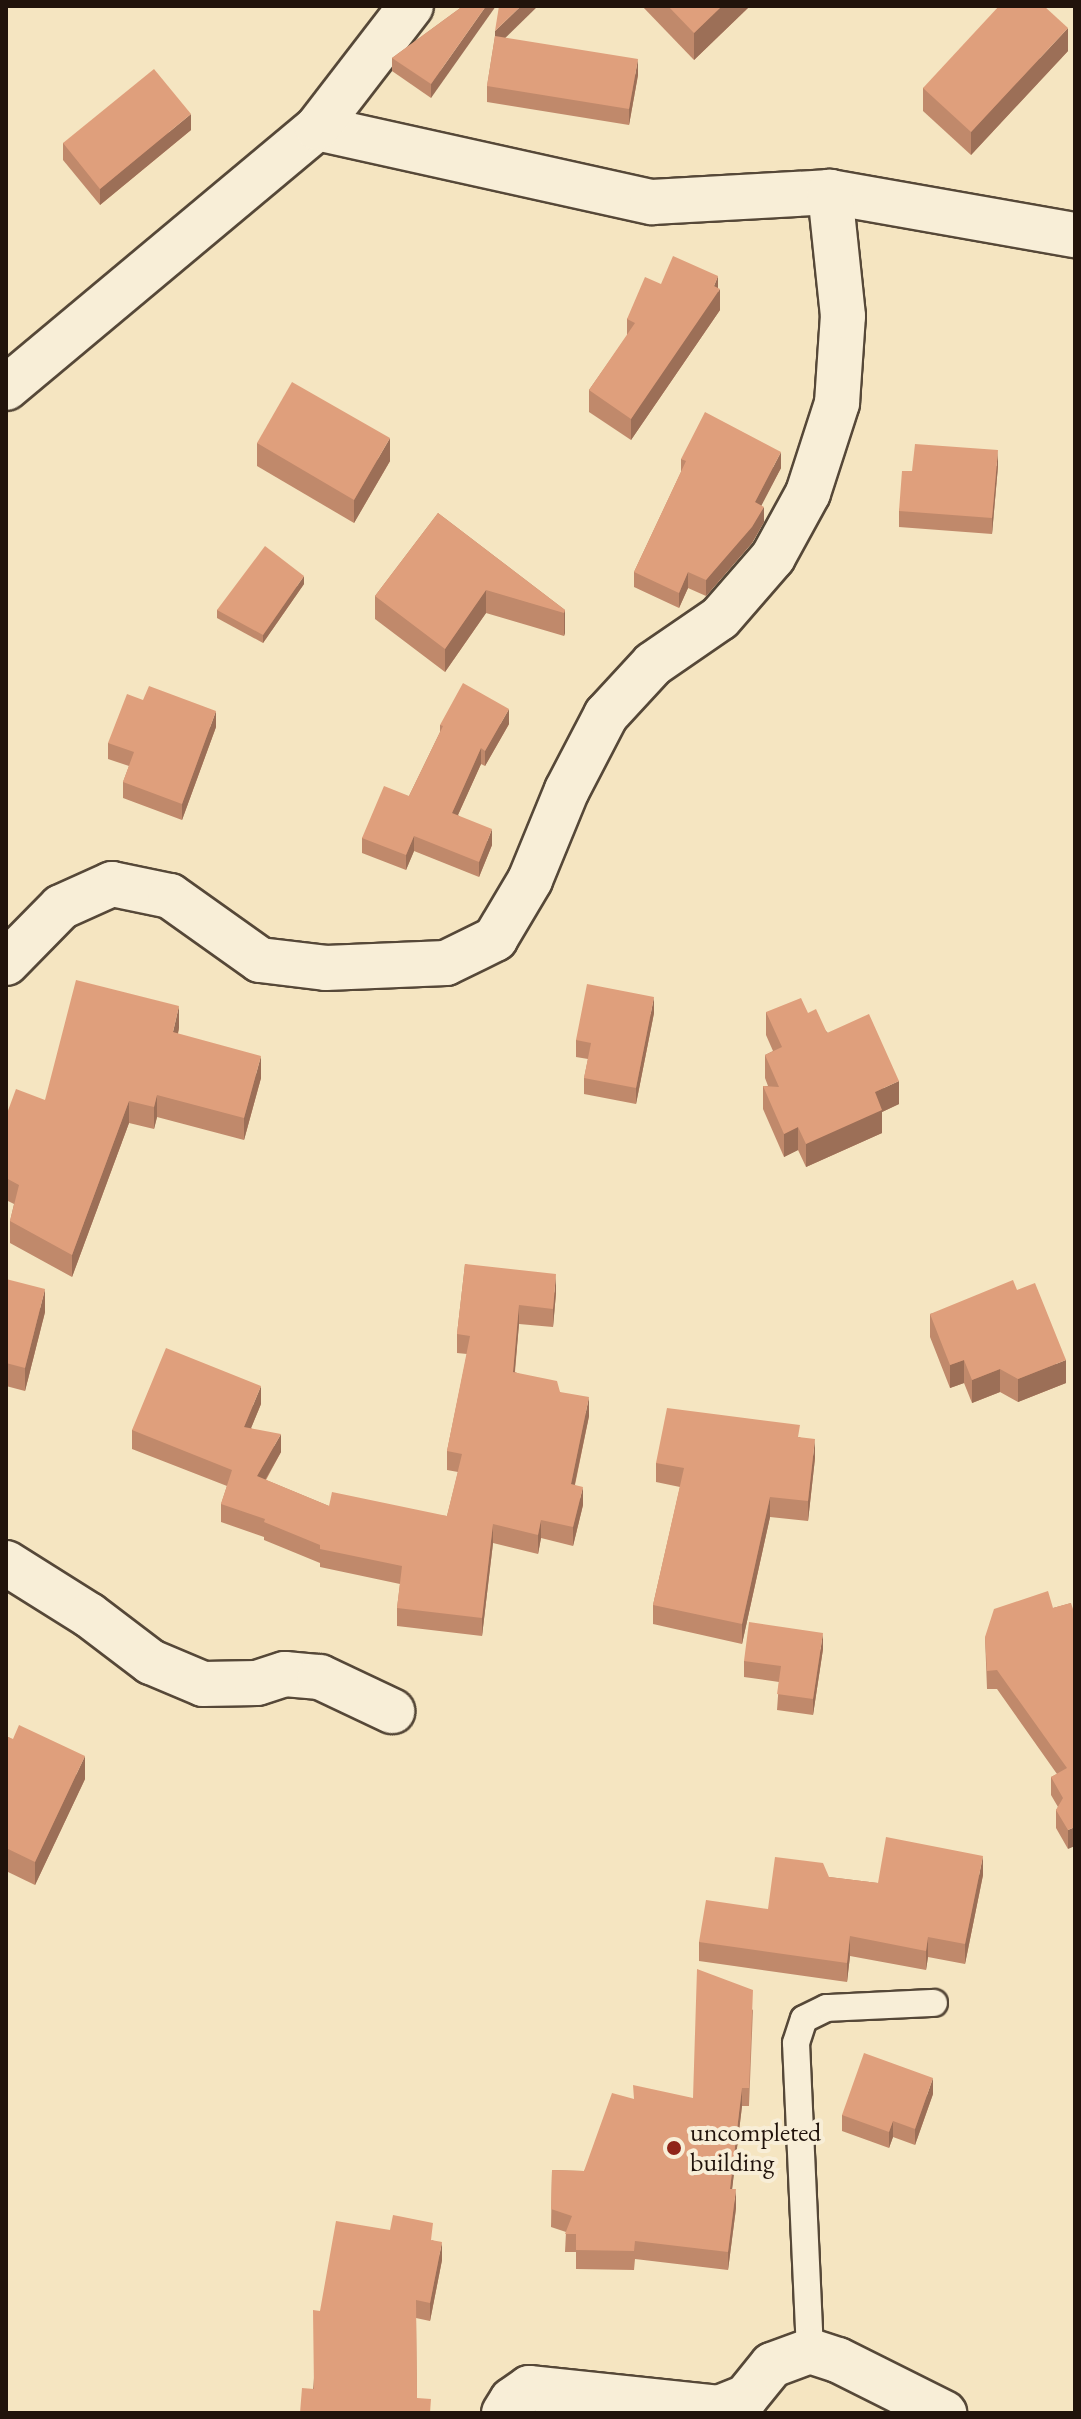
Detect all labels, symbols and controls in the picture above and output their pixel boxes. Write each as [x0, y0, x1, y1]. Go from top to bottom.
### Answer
place label: uncompleted building [690, 2117, 821, 2178]
marker: uncompleted building [665, 2139, 683, 2157]

